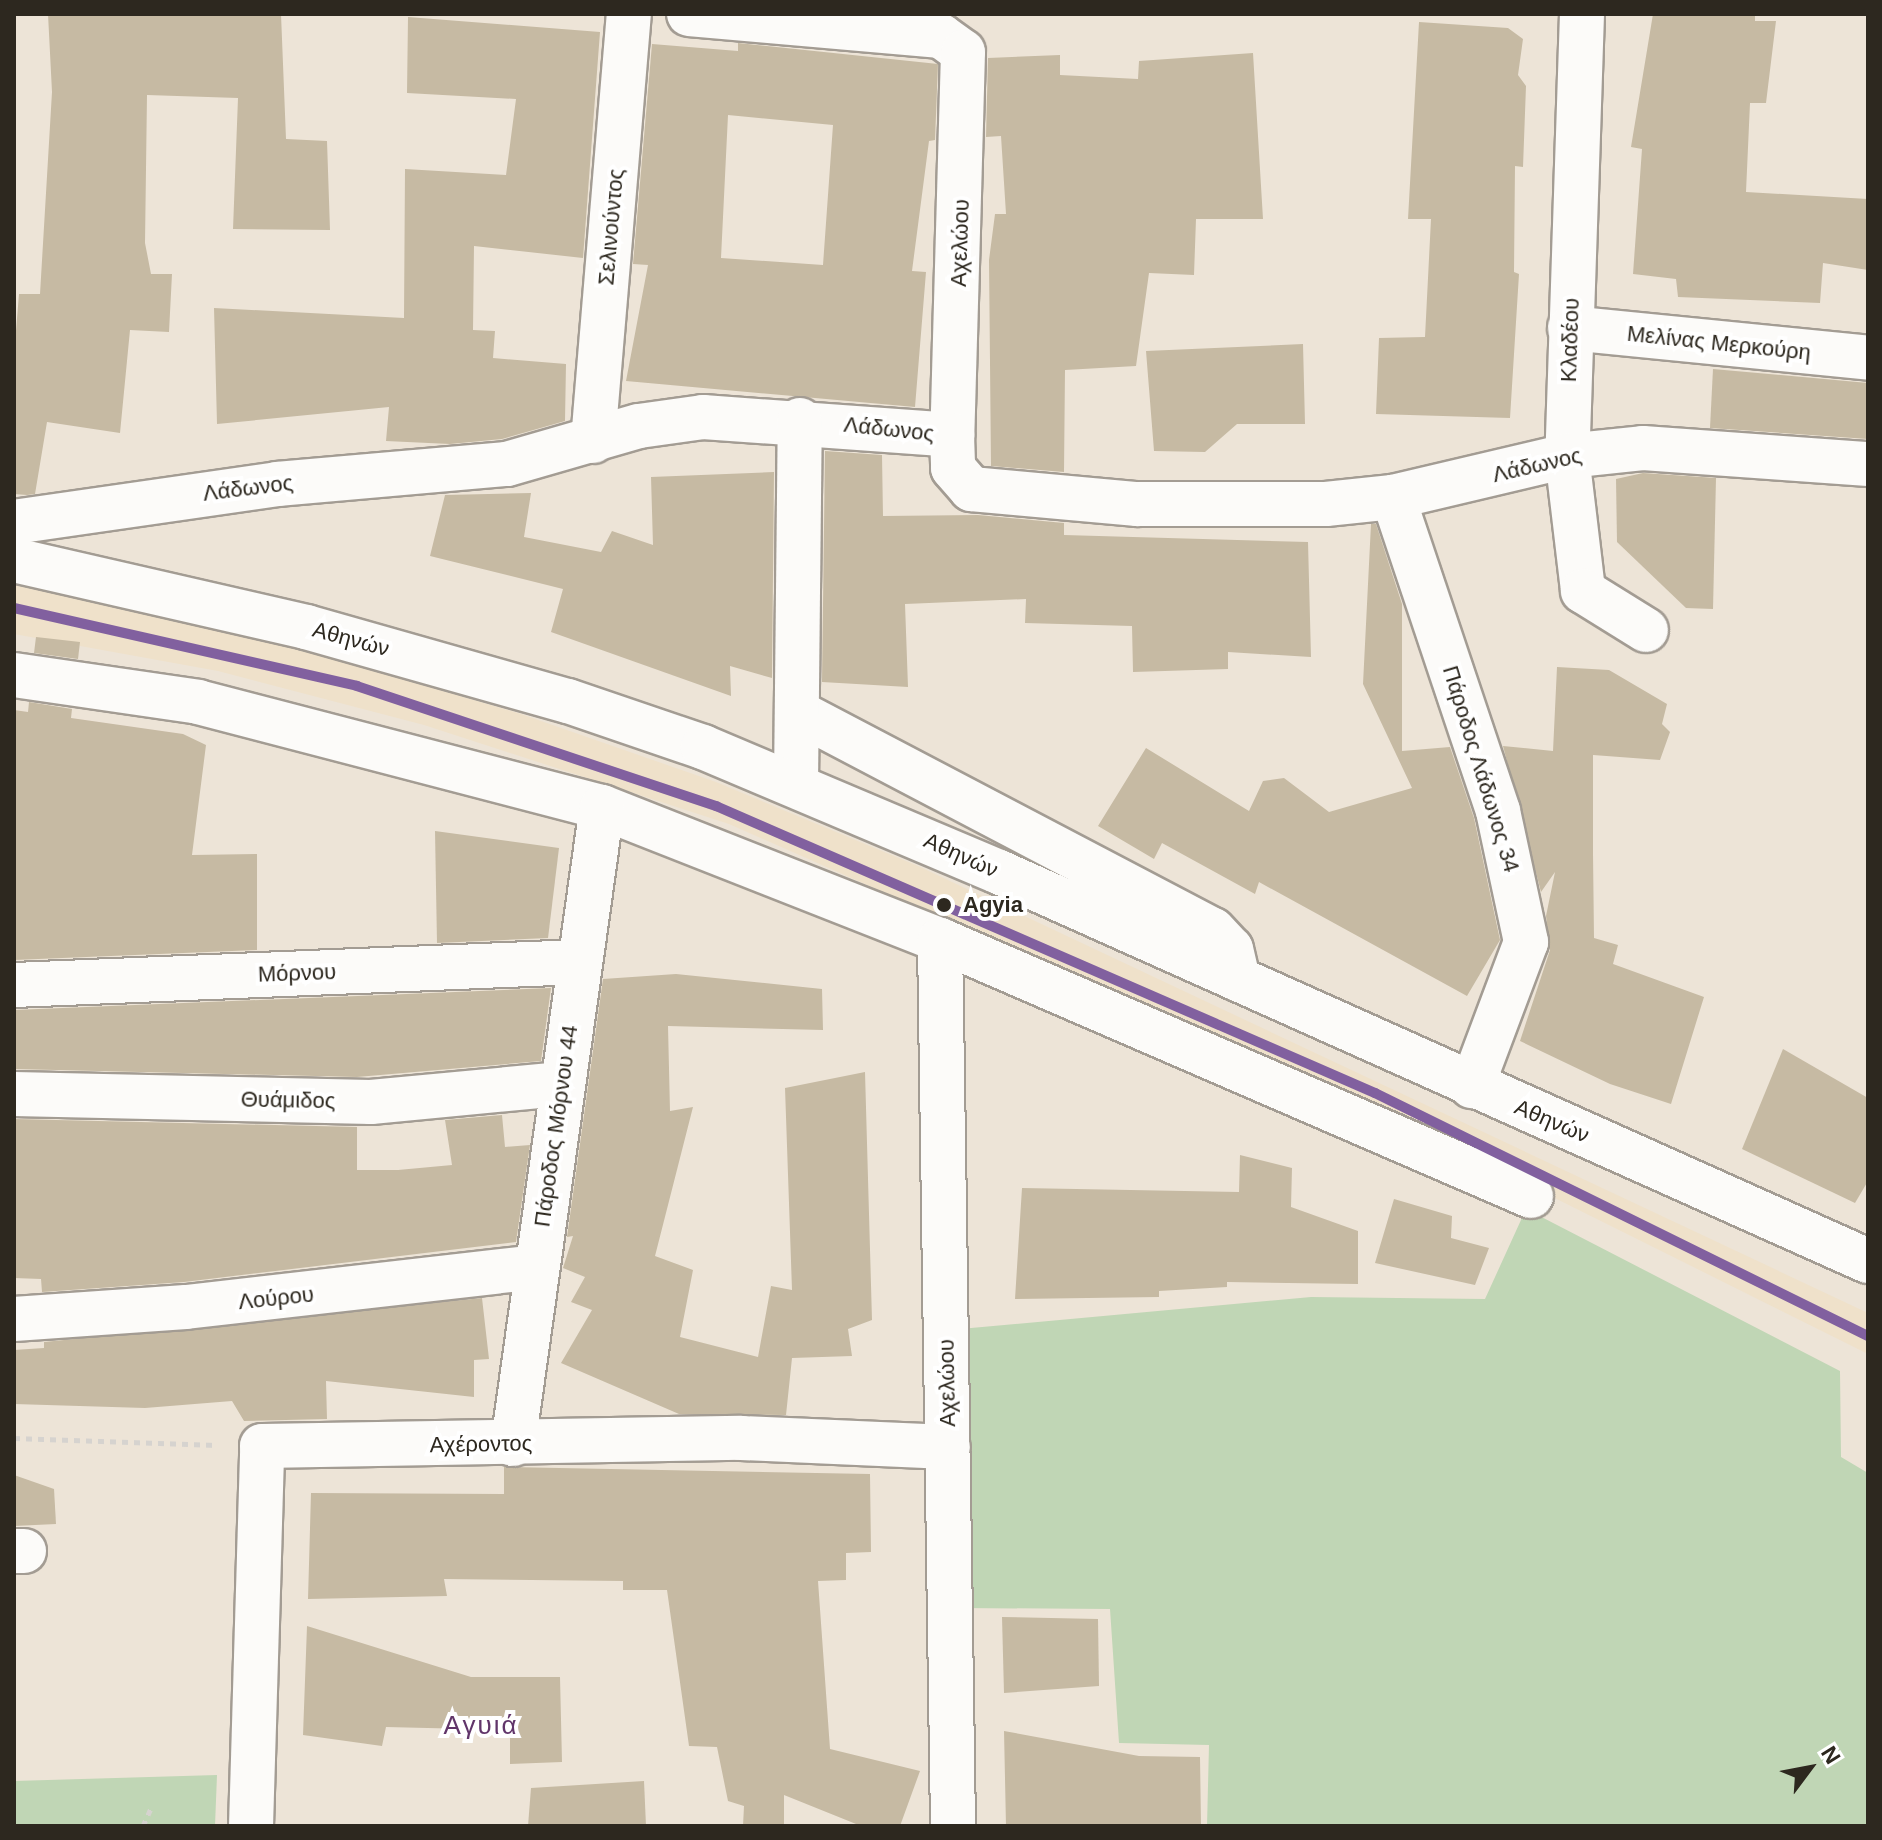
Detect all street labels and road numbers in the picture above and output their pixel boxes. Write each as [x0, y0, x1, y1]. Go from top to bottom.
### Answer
street label: Σελινούντος [593, 168, 629, 286]
street label: Αχελώου [945, 199, 975, 287]
street label: Κλαδέου [1555, 297, 1585, 383]
street label: Μελίνας Μερκούρη [1626, 320, 1812, 366]
street label: Λάδωνος [843, 411, 935, 447]
street label: Λάδωνος [1490, 442, 1584, 488]
street label: Λάδωνος [201, 469, 295, 507]
street label: Αθηνών [310, 616, 392, 662]
street label: Πάροδος Λάδωνος 34 [1437, 662, 1525, 876]
street label: Αθηνών [920, 827, 1002, 883]
street label: Μόρνου [257, 958, 337, 988]
street label: Πάροδος Μόρνου 44 [529, 1023, 583, 1229]
street label: Θυάμιδος [241, 1086, 335, 1114]
street label: Αθηνών [1511, 1094, 1593, 1148]
street label: Λούρου [237, 1281, 315, 1315]
street label: Αχελώου [933, 1339, 961, 1427]
street label: Αχέροντος [429, 1430, 533, 1458]

